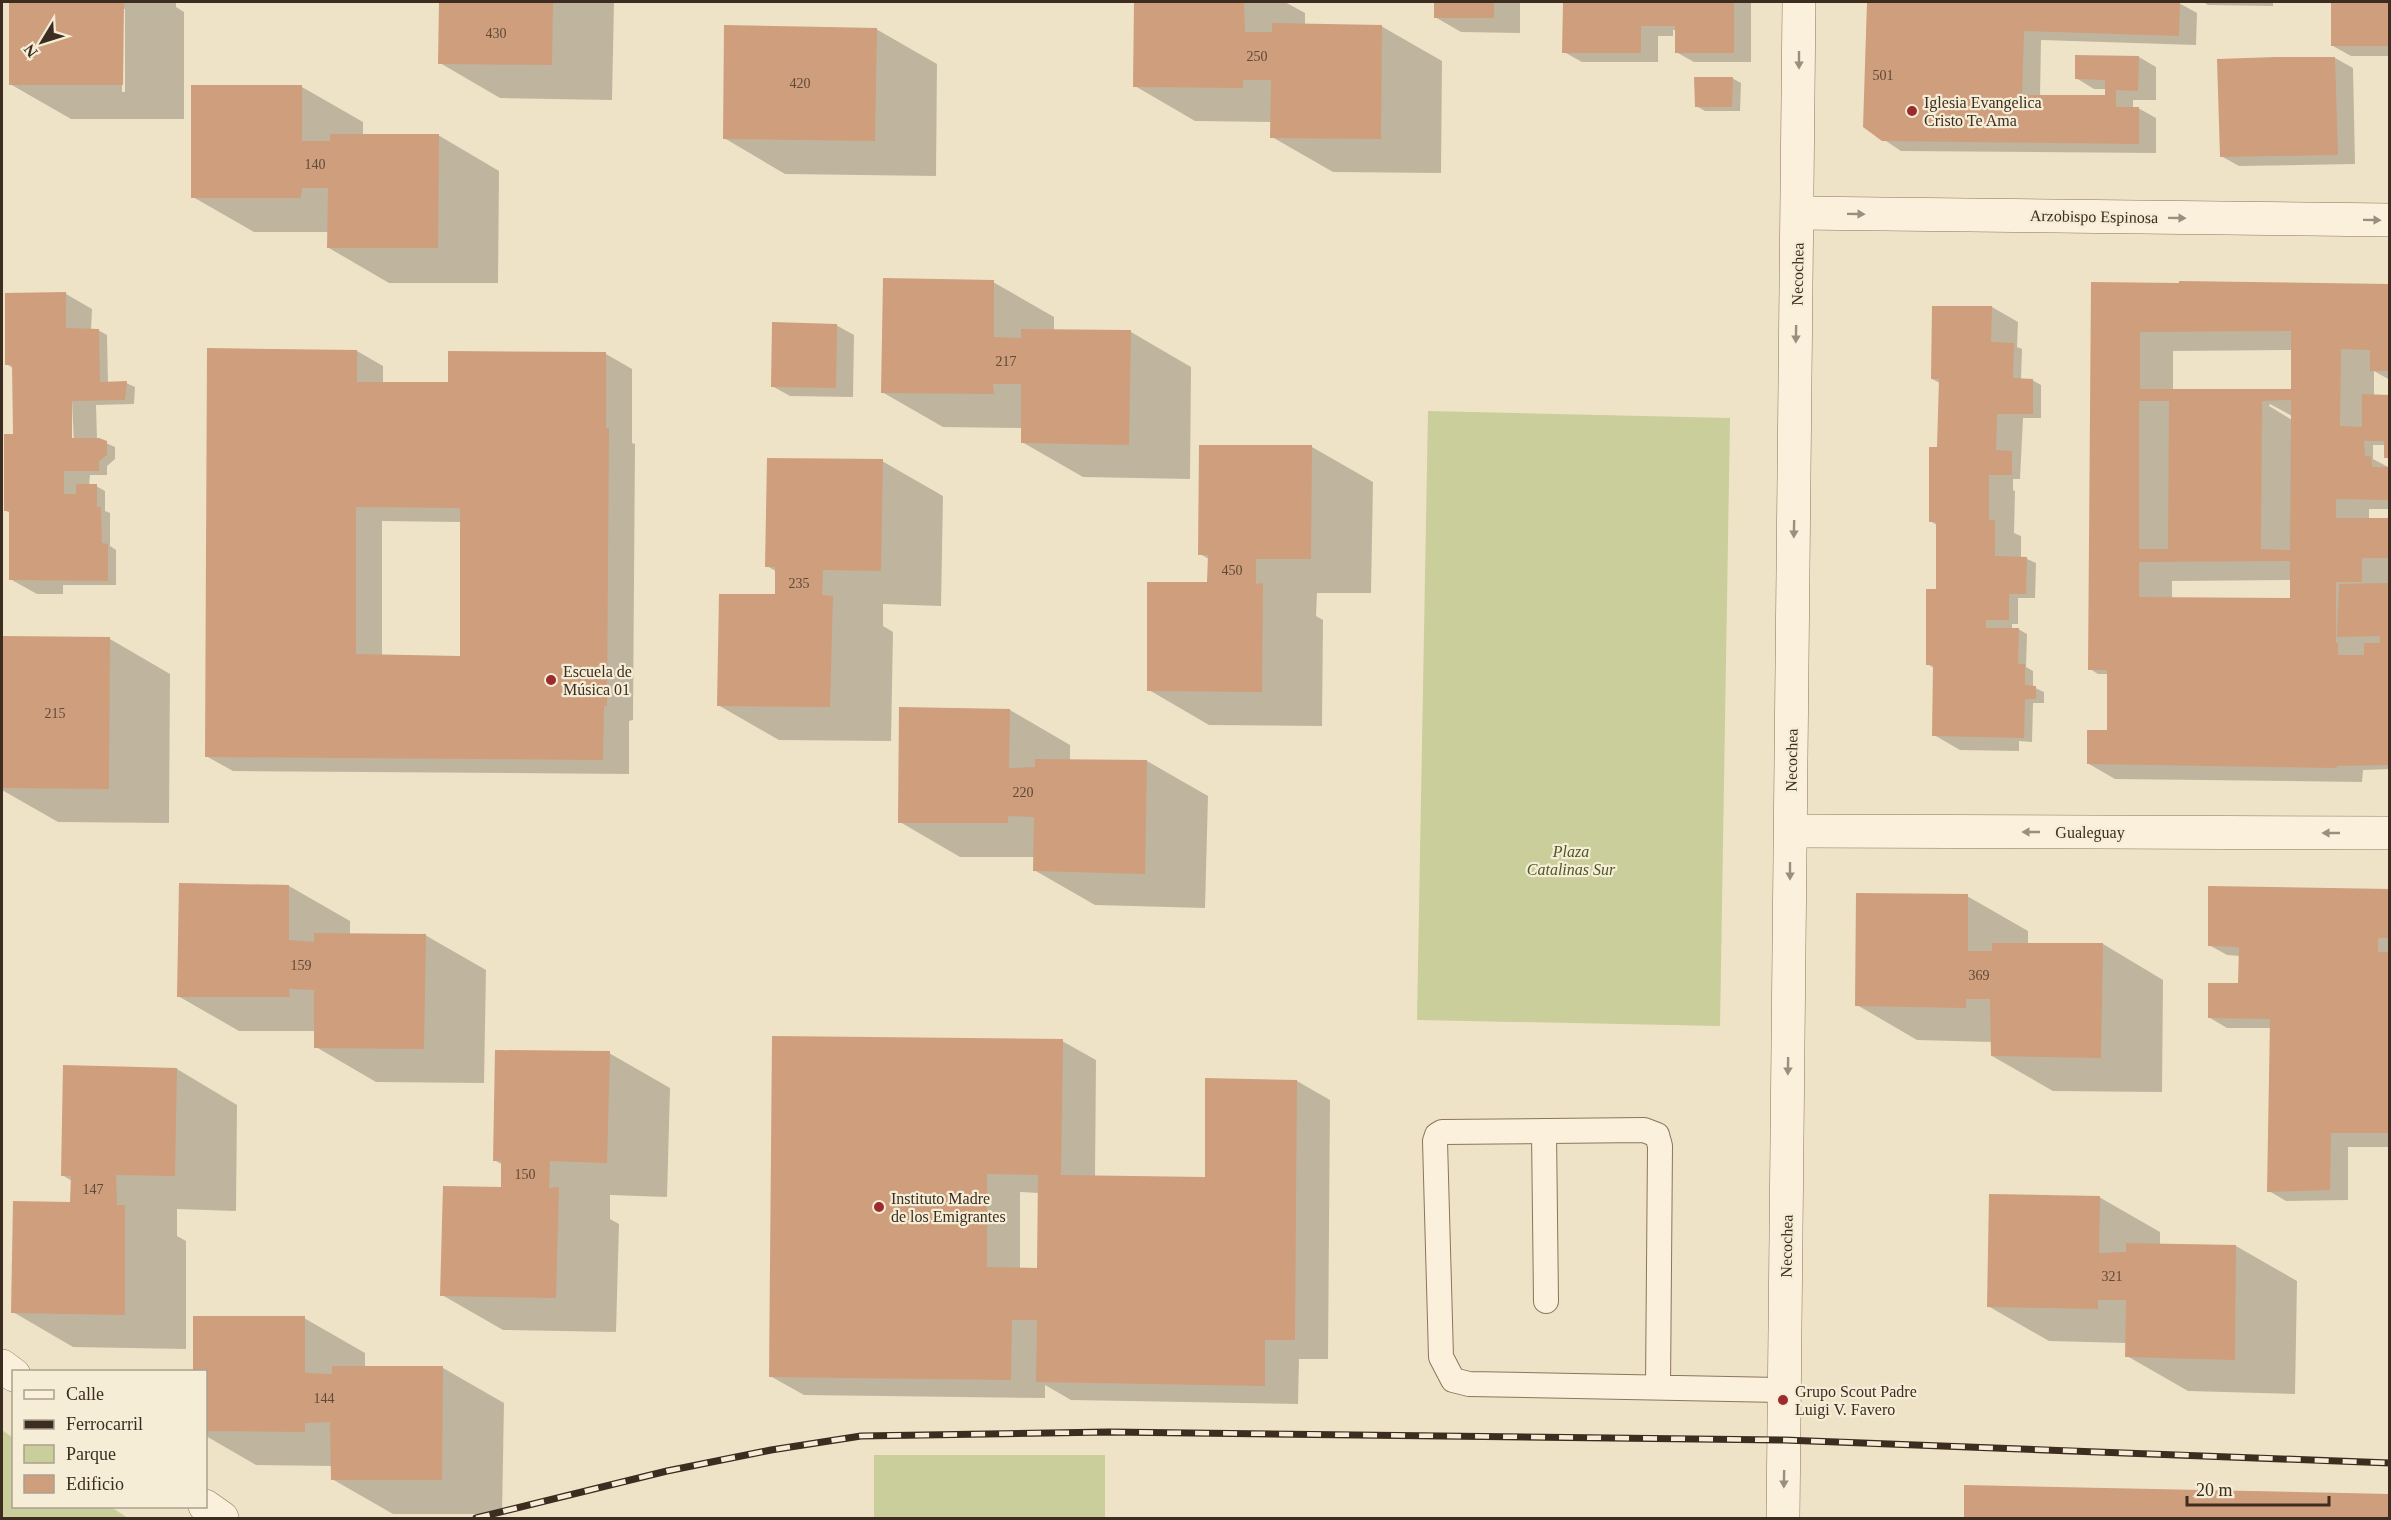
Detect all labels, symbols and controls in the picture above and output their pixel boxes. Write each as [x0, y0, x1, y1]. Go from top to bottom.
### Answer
north arrow [12, 12, 72, 72]
house number: 430 [486, 26, 507, 41]
text: N [20, 41, 41, 61]
house number: 250 [1247, 49, 1268, 64]
one-way arrow [1794, 50, 1803, 69]
house number: 501 [1873, 68, 1894, 83]
house number: 420 [790, 76, 811, 91]
place label: Iglesia Evangelica Cristo Te Ama [1924, 94, 2042, 129]
marker: Iglesia Evangelica Cristo Te Ama [1905, 104, 1919, 118]
house number: 140 [305, 157, 326, 172]
street label: Arzobispo Espinosa [2030, 207, 2158, 227]
one-way arrow [1847, 209, 1866, 218]
one-way arrow [2168, 213, 2187, 222]
one-way arrow [2363, 215, 2382, 225]
street label: Necochea [1788, 242, 1807, 306]
one-way arrow [1791, 325, 1801, 344]
house number: 217 [996, 354, 1017, 369]
one-way arrow [1789, 520, 1799, 539]
house number: 450 [1222, 563, 1243, 578]
house number: 235 [789, 576, 810, 591]
place label: Escuela de Música 01 [563, 663, 632, 698]
marker: Escuela de Música 01 [544, 673, 558, 687]
house number: 215 [45, 706, 66, 721]
street label: Necochea [1782, 728, 1801, 792]
house number: 220 [1013, 785, 1034, 800]
street label: Gualeguay [2055, 824, 2125, 842]
one-way arrow [2022, 827, 2041, 837]
one-way arrow [2322, 828, 2341, 838]
park label: Plaza Catalinas Sur [1527, 843, 1616, 878]
one-way arrow [1785, 862, 1795, 881]
house number: 159 [291, 958, 312, 973]
house number: 369 [1969, 968, 1990, 983]
one-way arrow [1783, 1057, 1793, 1076]
house number: 150 [515, 1167, 536, 1182]
house number: 147 [83, 1182, 104, 1197]
place label: Instituto Madre de los Emigrantes [891, 1190, 1006, 1226]
marker: Instituto Madre de los Emigrantes [872, 1200, 886, 1214]
street label: Necochea [1777, 1214, 1796, 1278]
house number: 321 [2102, 1269, 2123, 1284]
legend [12, 1370, 207, 1508]
place label: Grupo Scout Padre Luigi V. Favero [1795, 1383, 1917, 1419]
text: Calle [66, 1384, 104, 1404]
house number: 144 [314, 1391, 335, 1406]
marker: Grupo Scout Padre Luigi V. Favero [1776, 1393, 1790, 1407]
text: Ferrocarril [66, 1414, 143, 1434]
text: Parque [66, 1444, 116, 1464]
scale bar [2187, 1469, 2330, 1507]
one-way arrow [1779, 1470, 1789, 1489]
text: Edificio [66, 1474, 124, 1494]
text: 20 m [2196, 1480, 2233, 1500]

